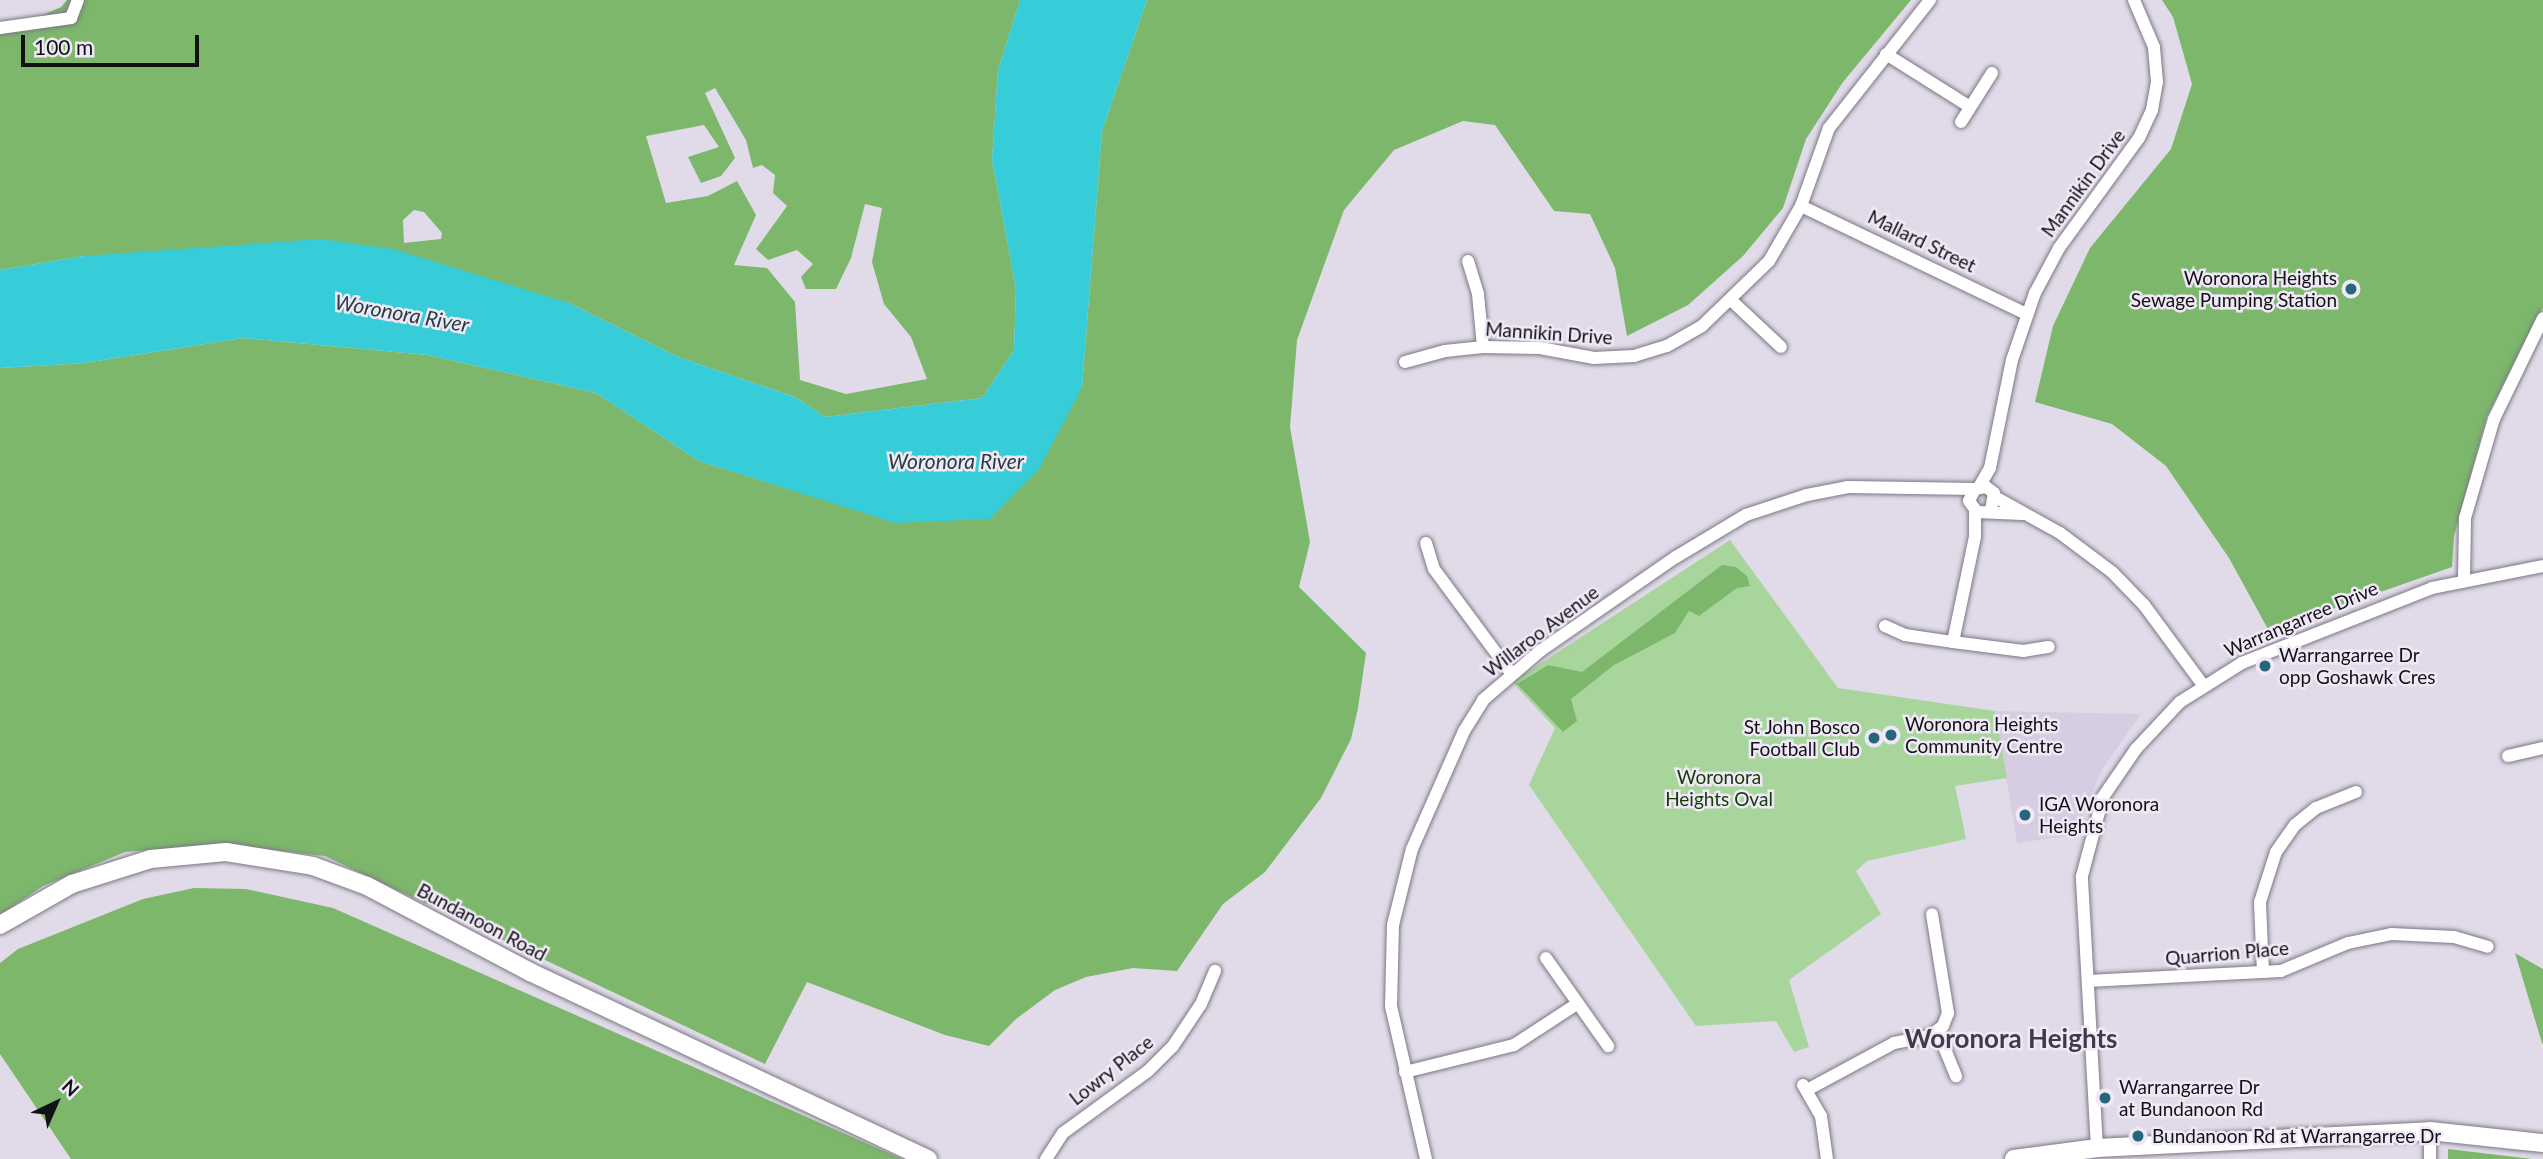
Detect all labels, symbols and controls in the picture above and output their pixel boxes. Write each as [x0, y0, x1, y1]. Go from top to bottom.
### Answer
scale bar [24, 21, 203, 65]
text: 100 m [34, 34, 93, 59]
street label: Mannikin Drive [2036, 125, 2130, 241]
street label: Mallard Street [1864, 205, 1980, 277]
place label: Woronora Heights Sewage Pumping Station [2131, 267, 2337, 311]
marker: Woronora Heights Sewage Pumping Station [2343, 281, 2359, 297]
water label: Woronora River [333, 289, 471, 337]
street label: Mannikin Drive [1485, 317, 1613, 349]
water label: Woronora River [888, 448, 1024, 474]
street label: Warrangarree Drive [2221, 576, 2381, 662]
street label: Willaroo Avenue [1479, 580, 1603, 682]
place label: Warrangarree Dr opp Goshawk Cres [2279, 644, 2436, 688]
marker: Warrangarree Dr opp Goshawk Cres [2257, 658, 2273, 674]
place label: Woronora Heights Community Centre [1905, 713, 2063, 757]
place label: St John Bosco Football Club [1743, 716, 1860, 760]
marker: Woronora Heights Community Centre [1883, 727, 1899, 743]
marker: St John Bosco Football Club [1866, 730, 1882, 746]
park label: Woronora Heights Oval [1665, 766, 1773, 810]
place label: IGA Woronora Heights [2039, 793, 2160, 837]
marker: IGA Woronora Heights [2017, 807, 2033, 823]
street label: Bundanoon Road [413, 878, 551, 966]
street label: Quarrion Place [2164, 936, 2290, 970]
district label: Woronora Heights [1904, 1023, 2118, 1055]
street label: Lowry Place [1064, 1030, 1158, 1110]
north arrow [21, 1068, 91, 1138]
text: N [58, 1074, 84, 1101]
place label: Warrangarree Dr at Bundanoon Rd [2119, 1076, 2263, 1120]
marker: Warrangarree Dr at Bundanoon Rd [2097, 1090, 2113, 1106]
place label: Bundanoon Rd at Warrangarree Dr [2152, 1125, 2442, 1147]
marker: Bundanoon Rd at Warrangarree Dr [2130, 1128, 2146, 1144]

